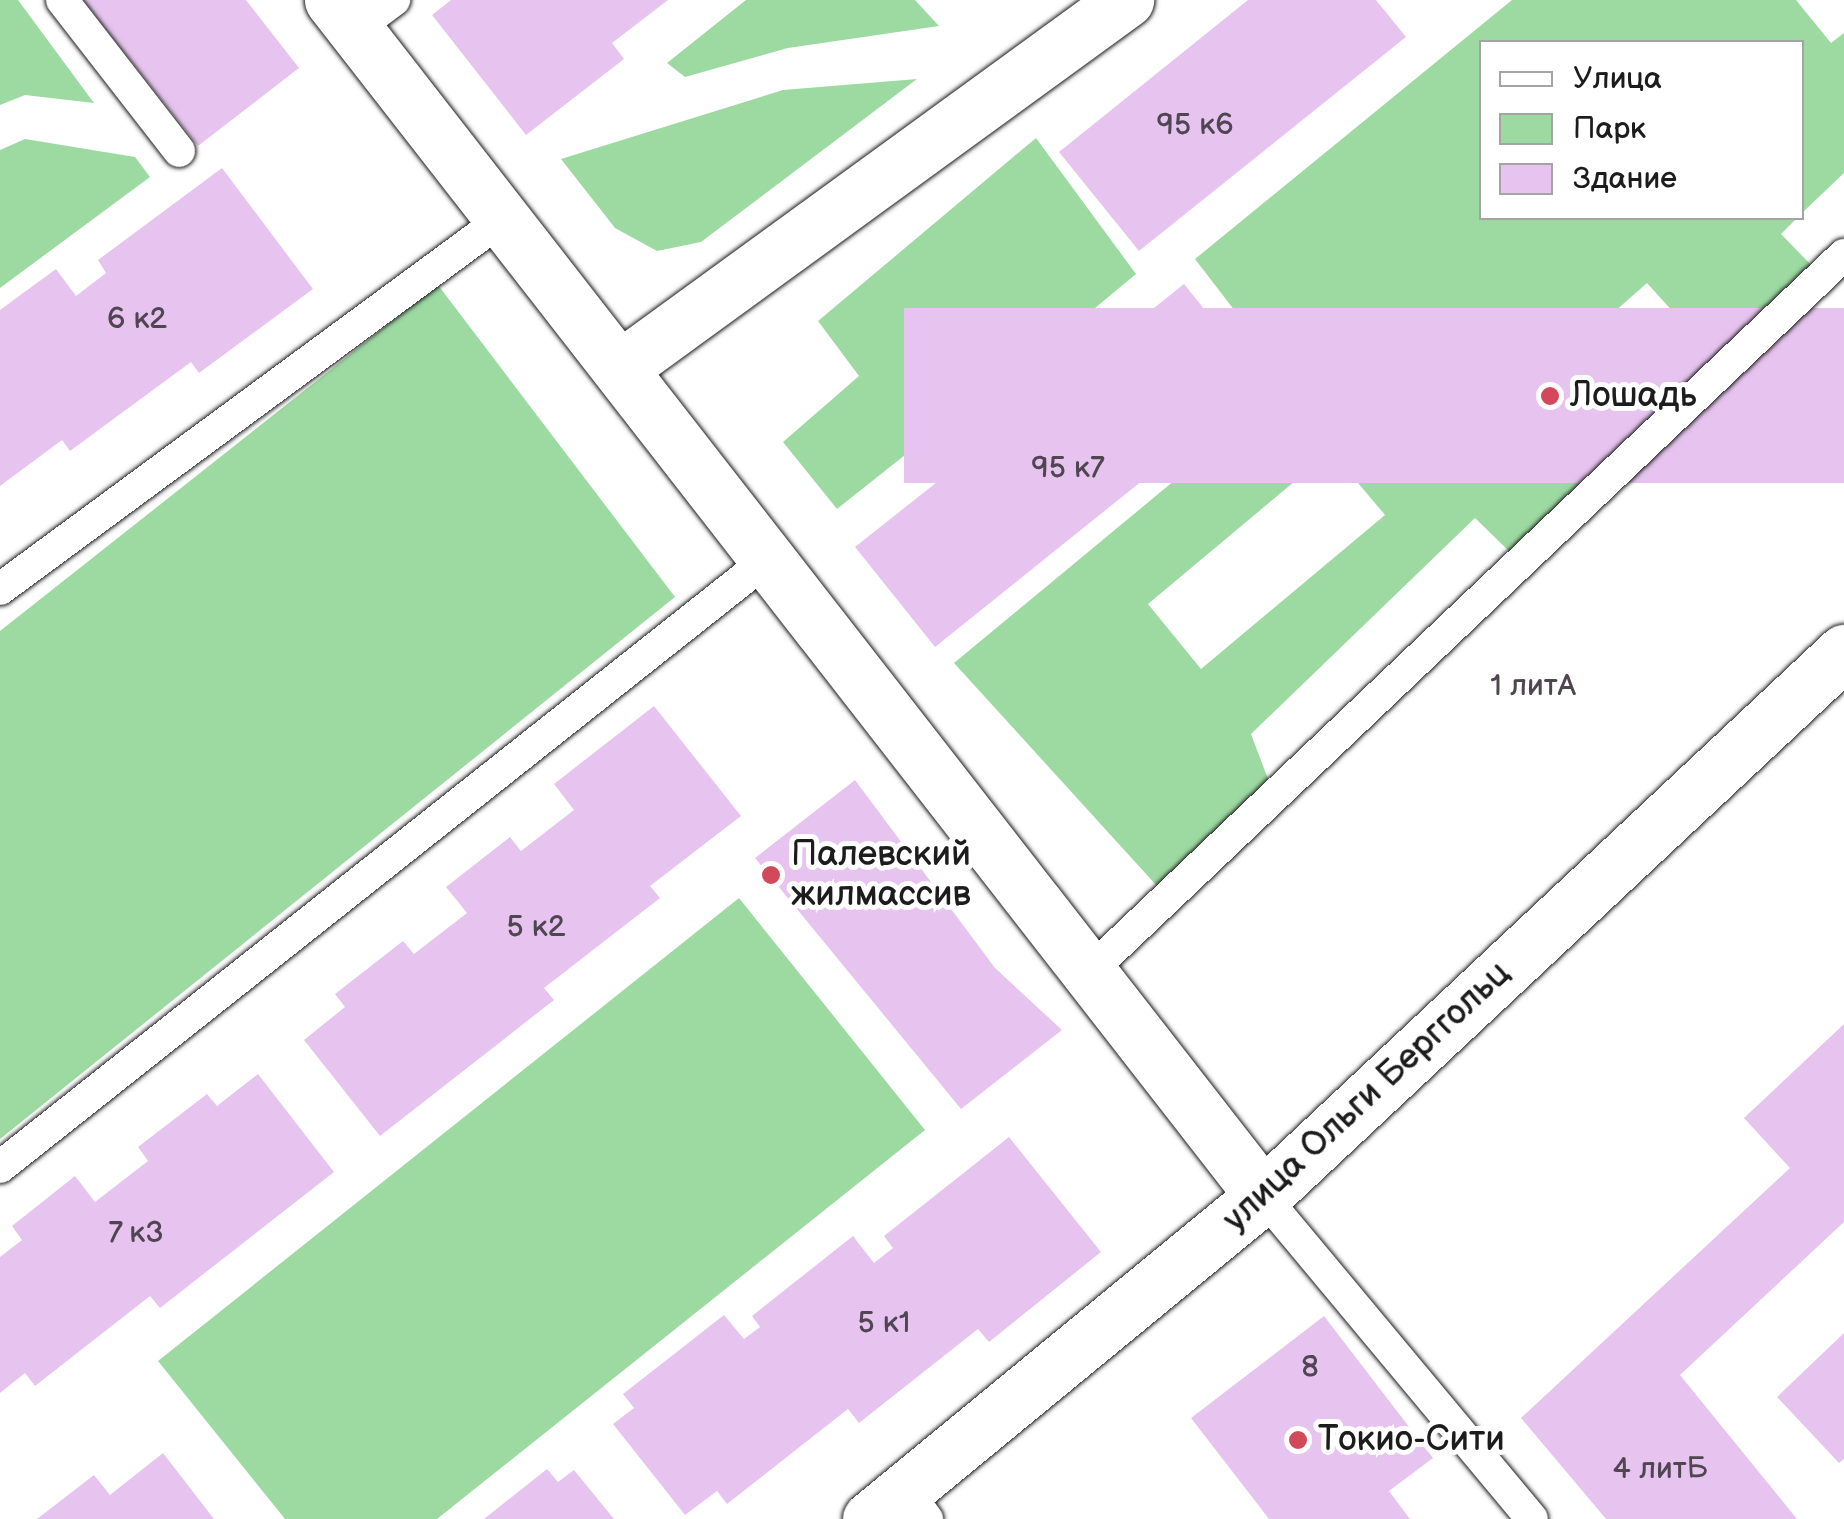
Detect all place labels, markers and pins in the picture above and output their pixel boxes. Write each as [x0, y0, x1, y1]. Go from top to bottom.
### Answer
place label: Лошадь [1570, 375, 1697, 417]
marker: Лошадь [1539, 385, 1561, 407]
place label: Палевский жилмассив [791, 834, 971, 916]
marker: Палевский жилмассив [760, 864, 782, 886]
place label: Токио-Сити [1318, 1419, 1505, 1461]
marker: Токио-Сити [1287, 1429, 1309, 1451]

